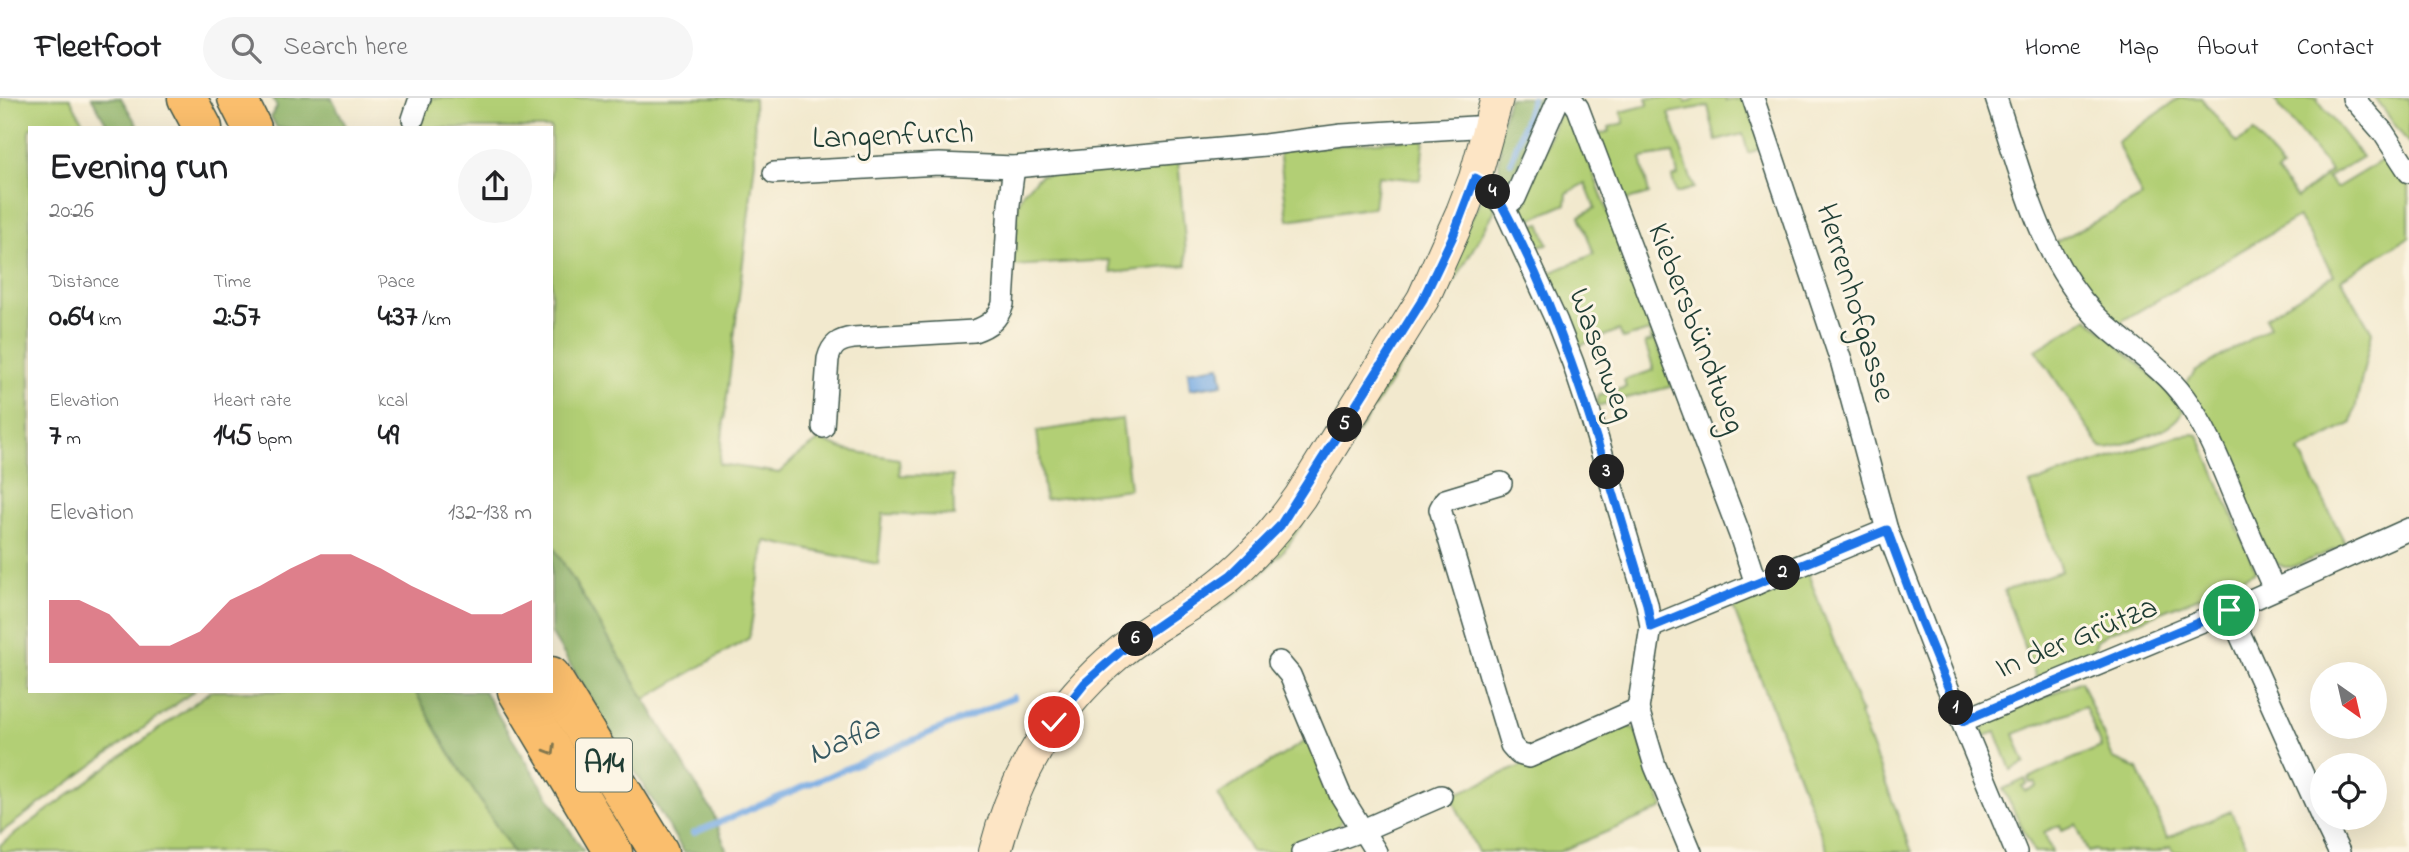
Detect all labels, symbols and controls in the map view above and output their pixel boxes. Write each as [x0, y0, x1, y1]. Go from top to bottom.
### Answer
search box [203, 17, 693, 80]
text: Fleetfoot [35, 24, 161, 72]
icon: search [227, 29, 265, 67]
text: Search here [283, 29, 408, 67]
text: Home [2025, 31, 2081, 66]
text: Map [2119, 31, 2159, 66]
text: About [2197, 31, 2259, 66]
text: Contact [2297, 31, 2374, 66]
street label: Langenfurch [811, 111, 975, 163]
text: Evening run [49, 141, 228, 197]
button: share [458, 149, 532, 223]
pin: 4 [1476, 174, 1510, 210]
text: 4 [1489, 178, 1496, 205]
text: 20:26 [49, 195, 94, 228]
street label: Herrenhofgasse [1802, 198, 1907, 409]
street label: Kiebersbündtweg [1633, 217, 1757, 441]
text: Distance [49, 269, 119, 296]
text: Time [213, 269, 251, 296]
text: Pace [378, 269, 415, 296]
street label: Wasenweg [1554, 282, 1646, 428]
text: 0.64 [49, 296, 94, 340]
text: 2:57 [213, 296, 260, 340]
text: 4:37 [378, 296, 417, 340]
text: km [94, 307, 121, 334]
text: /km [417, 307, 451, 334]
text: Elevation [49, 388, 119, 415]
text: Heart rate [213, 388, 291, 415]
text: kcal [378, 388, 408, 415]
pin: 5 [1328, 408, 1362, 442]
text: 5 [1339, 411, 1350, 438]
text: 7 [49, 415, 61, 459]
text: 145 [213, 415, 252, 459]
text: 49 [378, 415, 399, 459]
text: m [61, 426, 81, 453]
text: bpm [252, 426, 292, 453]
pin: 3 [1590, 454, 1624, 490]
text: 3 [1603, 458, 1610, 485]
text: Elevation [49, 497, 134, 530]
text: 132–138 m [448, 497, 532, 530]
pin: 2 [1766, 556, 1800, 590]
text: 2 [1778, 559, 1787, 586]
pin [2199, 580, 2259, 640]
street label: In der Grütza [1989, 585, 2165, 693]
icon: arrive [2210, 591, 2248, 629]
pin: 6 [1118, 622, 1154, 656]
text: 6 [1131, 625, 1140, 652]
north arrow [2310, 662, 2387, 738]
map controls [2310, 662, 2387, 830]
pin: 1 [1938, 690, 1974, 726]
pin [1024, 692, 1084, 752]
text: 1 [1952, 694, 1959, 721]
icon: check [1035, 703, 1073, 741]
water label: Nafla [800, 705, 889, 779]
road number: A14 [576, 738, 632, 792]
one-way arrow [543, 743, 556, 756]
button: locate [2310, 753, 2387, 830]

